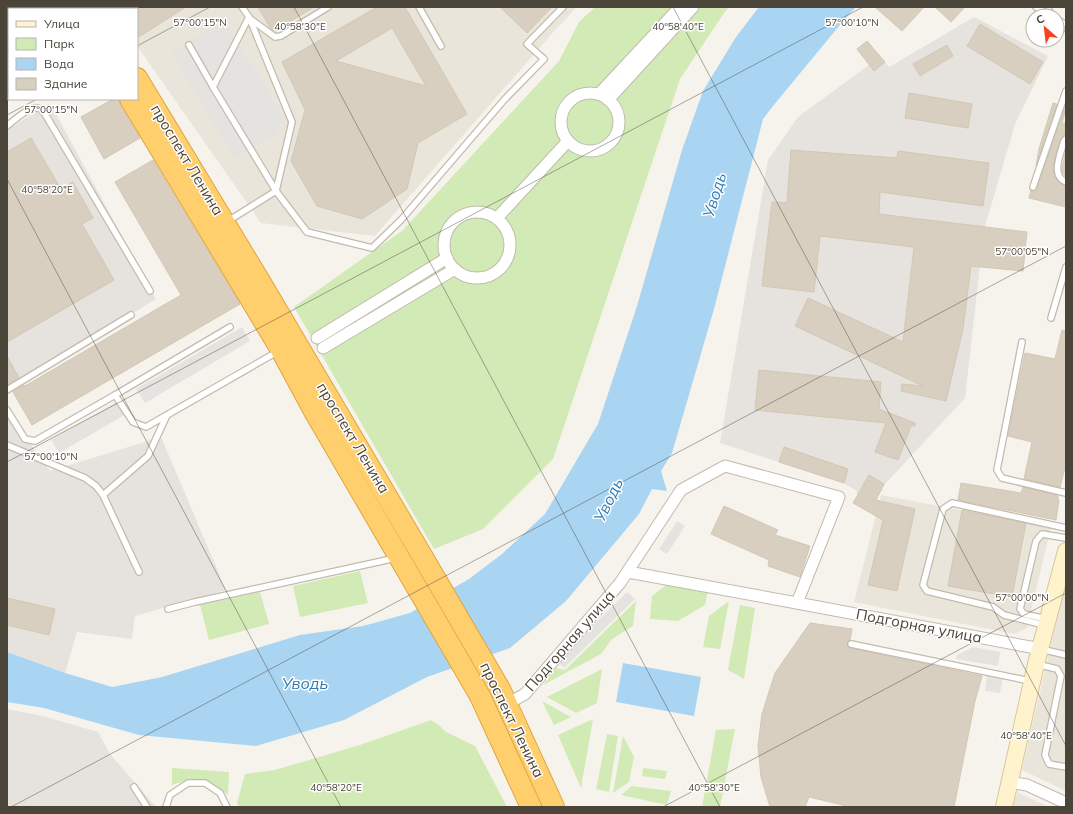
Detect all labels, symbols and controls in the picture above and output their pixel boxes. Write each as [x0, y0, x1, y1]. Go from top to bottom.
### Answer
legend [8, 8, 138, 100]
north arrow [1025, 8, 1065, 48]
text: С [1034, 11, 1047, 27]
text: Улица [43, 16, 80, 31]
text: 57°00'15"N [173, 16, 227, 29]
text: 57°00'10"N [825, 16, 879, 29]
text: 40°58'30"E [274, 20, 326, 33]
text: 40°58'40"E [652, 20, 704, 33]
text: Парк [44, 36, 75, 51]
text: Вода [44, 56, 74, 71]
text: Здание [44, 76, 88, 91]
street label: проспект Ленина [147, 101, 228, 219]
text: 57°00'15"N [24, 103, 78, 116]
water label: Уводь [698, 170, 730, 220]
text: 40°58'20"E [21, 183, 73, 196]
text: 57°00'05"N [995, 245, 1049, 258]
street label: проспект Ленина [313, 379, 394, 497]
text: 57°00'10"N [24, 450, 78, 463]
water label: Уводь [589, 475, 627, 525]
street label: Подгорная улица [521, 586, 619, 695]
text: 57°00'00"N [995, 591, 1049, 604]
street label: Подгорная улица [855, 604, 984, 647]
street label: проспект Ленина [476, 659, 549, 781]
water label: Уводь [282, 673, 328, 693]
text: 40°58'40"E [1000, 729, 1052, 742]
text: 40°58'20"E [310, 781, 362, 794]
text: 40°58'30"E [688, 781, 740, 794]

